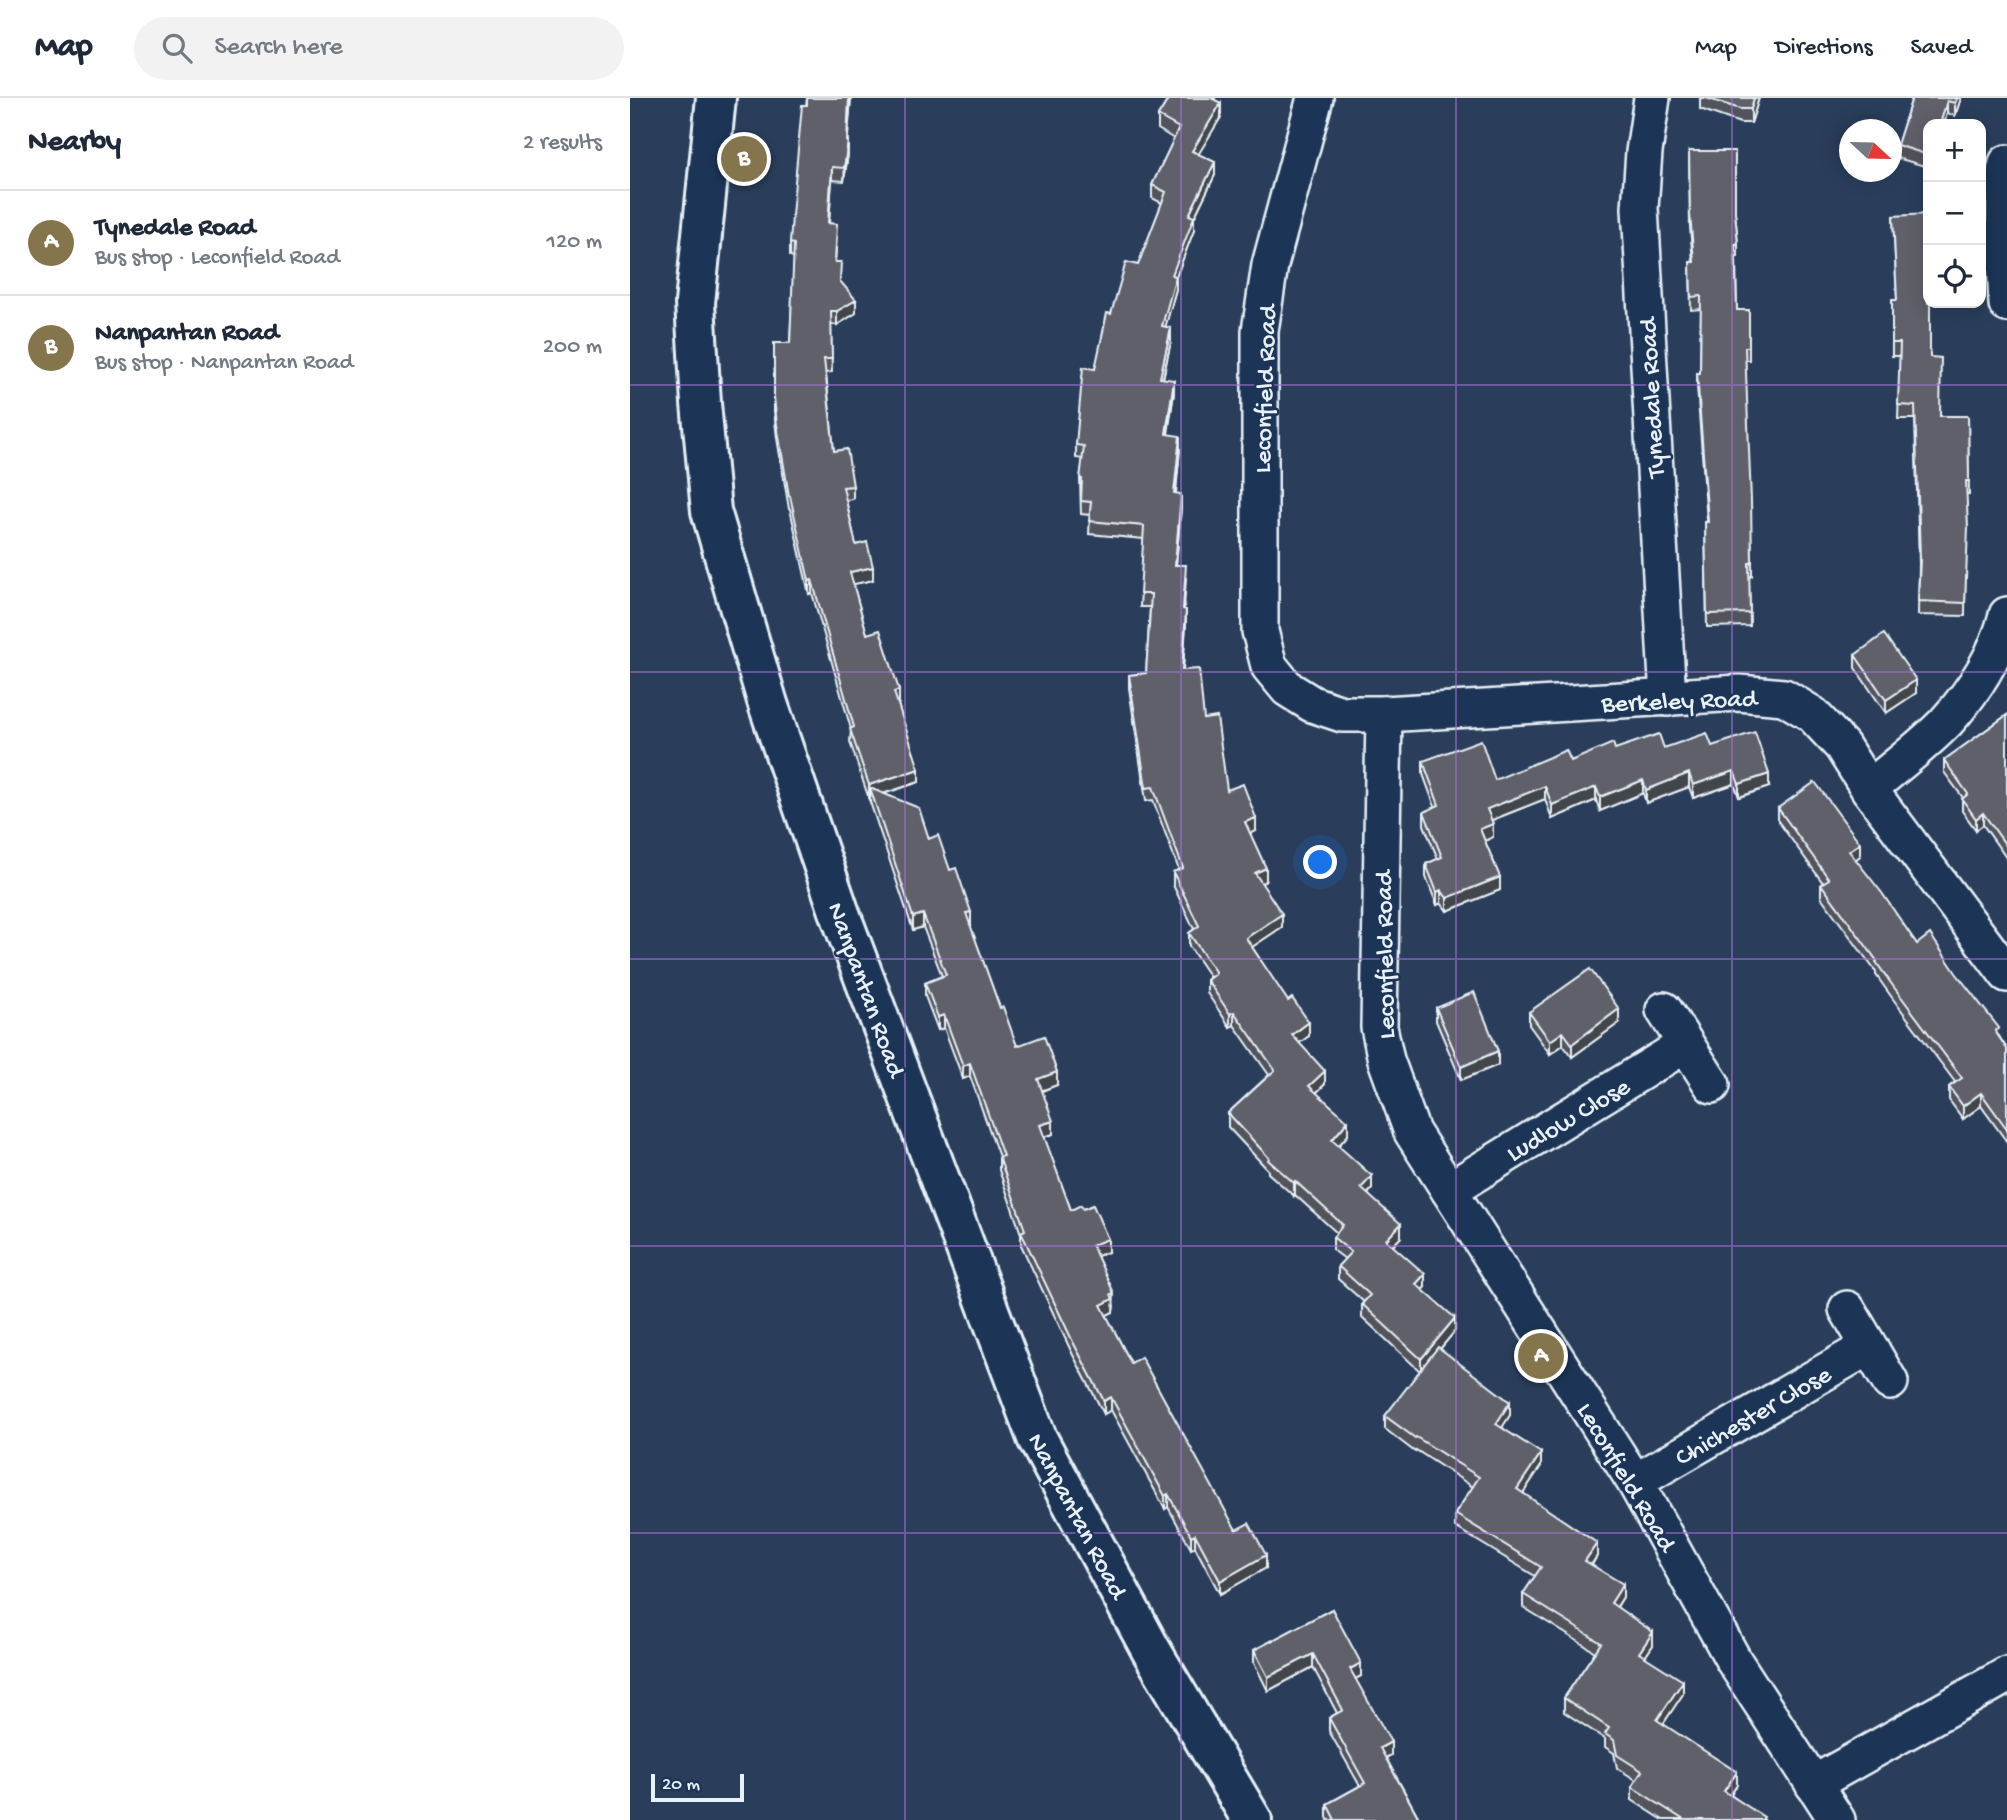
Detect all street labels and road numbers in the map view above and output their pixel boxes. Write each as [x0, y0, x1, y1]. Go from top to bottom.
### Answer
street label: Leconfield Road [1249, 303, 1286, 474]
street label: Tynedale Road [1635, 315, 1674, 481]
street label: Berkeley Road [1600, 685, 1759, 722]
street label: Leconfield Road [1371, 869, 1404, 1039]
street label: Nanpantan Road [818, 899, 910, 1084]
street label: Ludlow Close [1502, 1073, 1637, 1171]
street label: Chichester Close [1671, 1360, 1838, 1475]
street label: Leconfield Road [1567, 1398, 1682, 1560]
street label: Nanpantan Road [1018, 1429, 1133, 1607]

